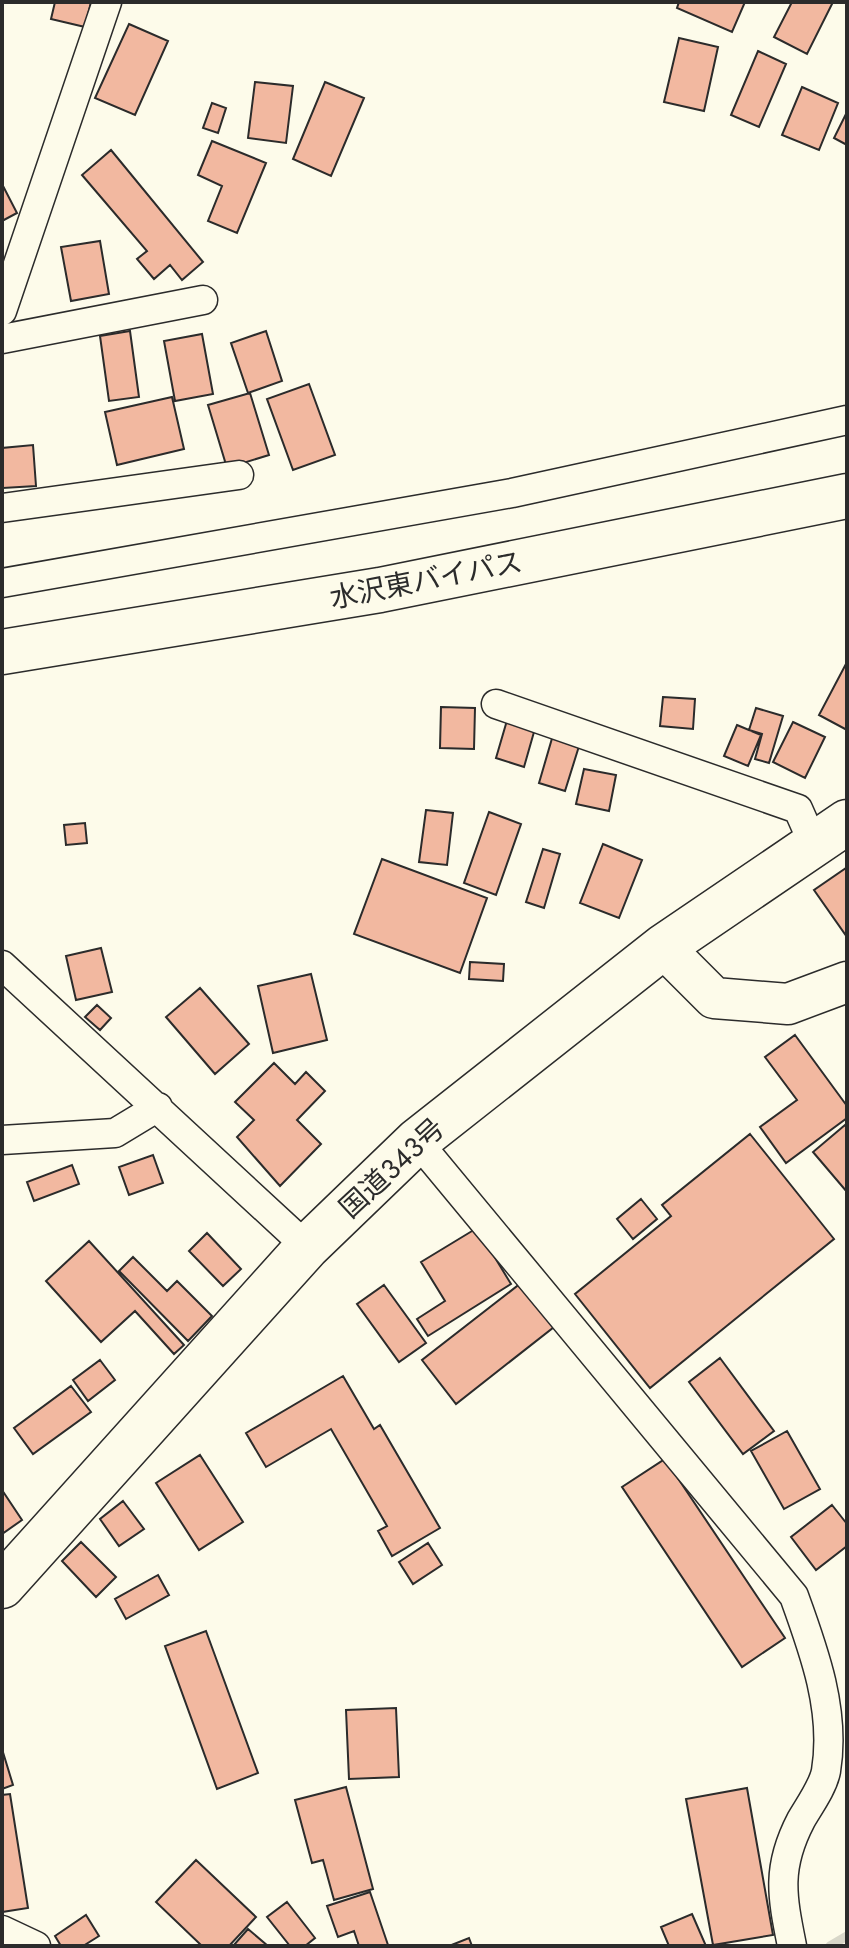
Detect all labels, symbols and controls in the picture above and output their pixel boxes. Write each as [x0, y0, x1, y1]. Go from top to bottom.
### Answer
street label: 水沢東バイパス [326, 541, 526, 619]
street label: 国道343号 [330, 1108, 454, 1228]

